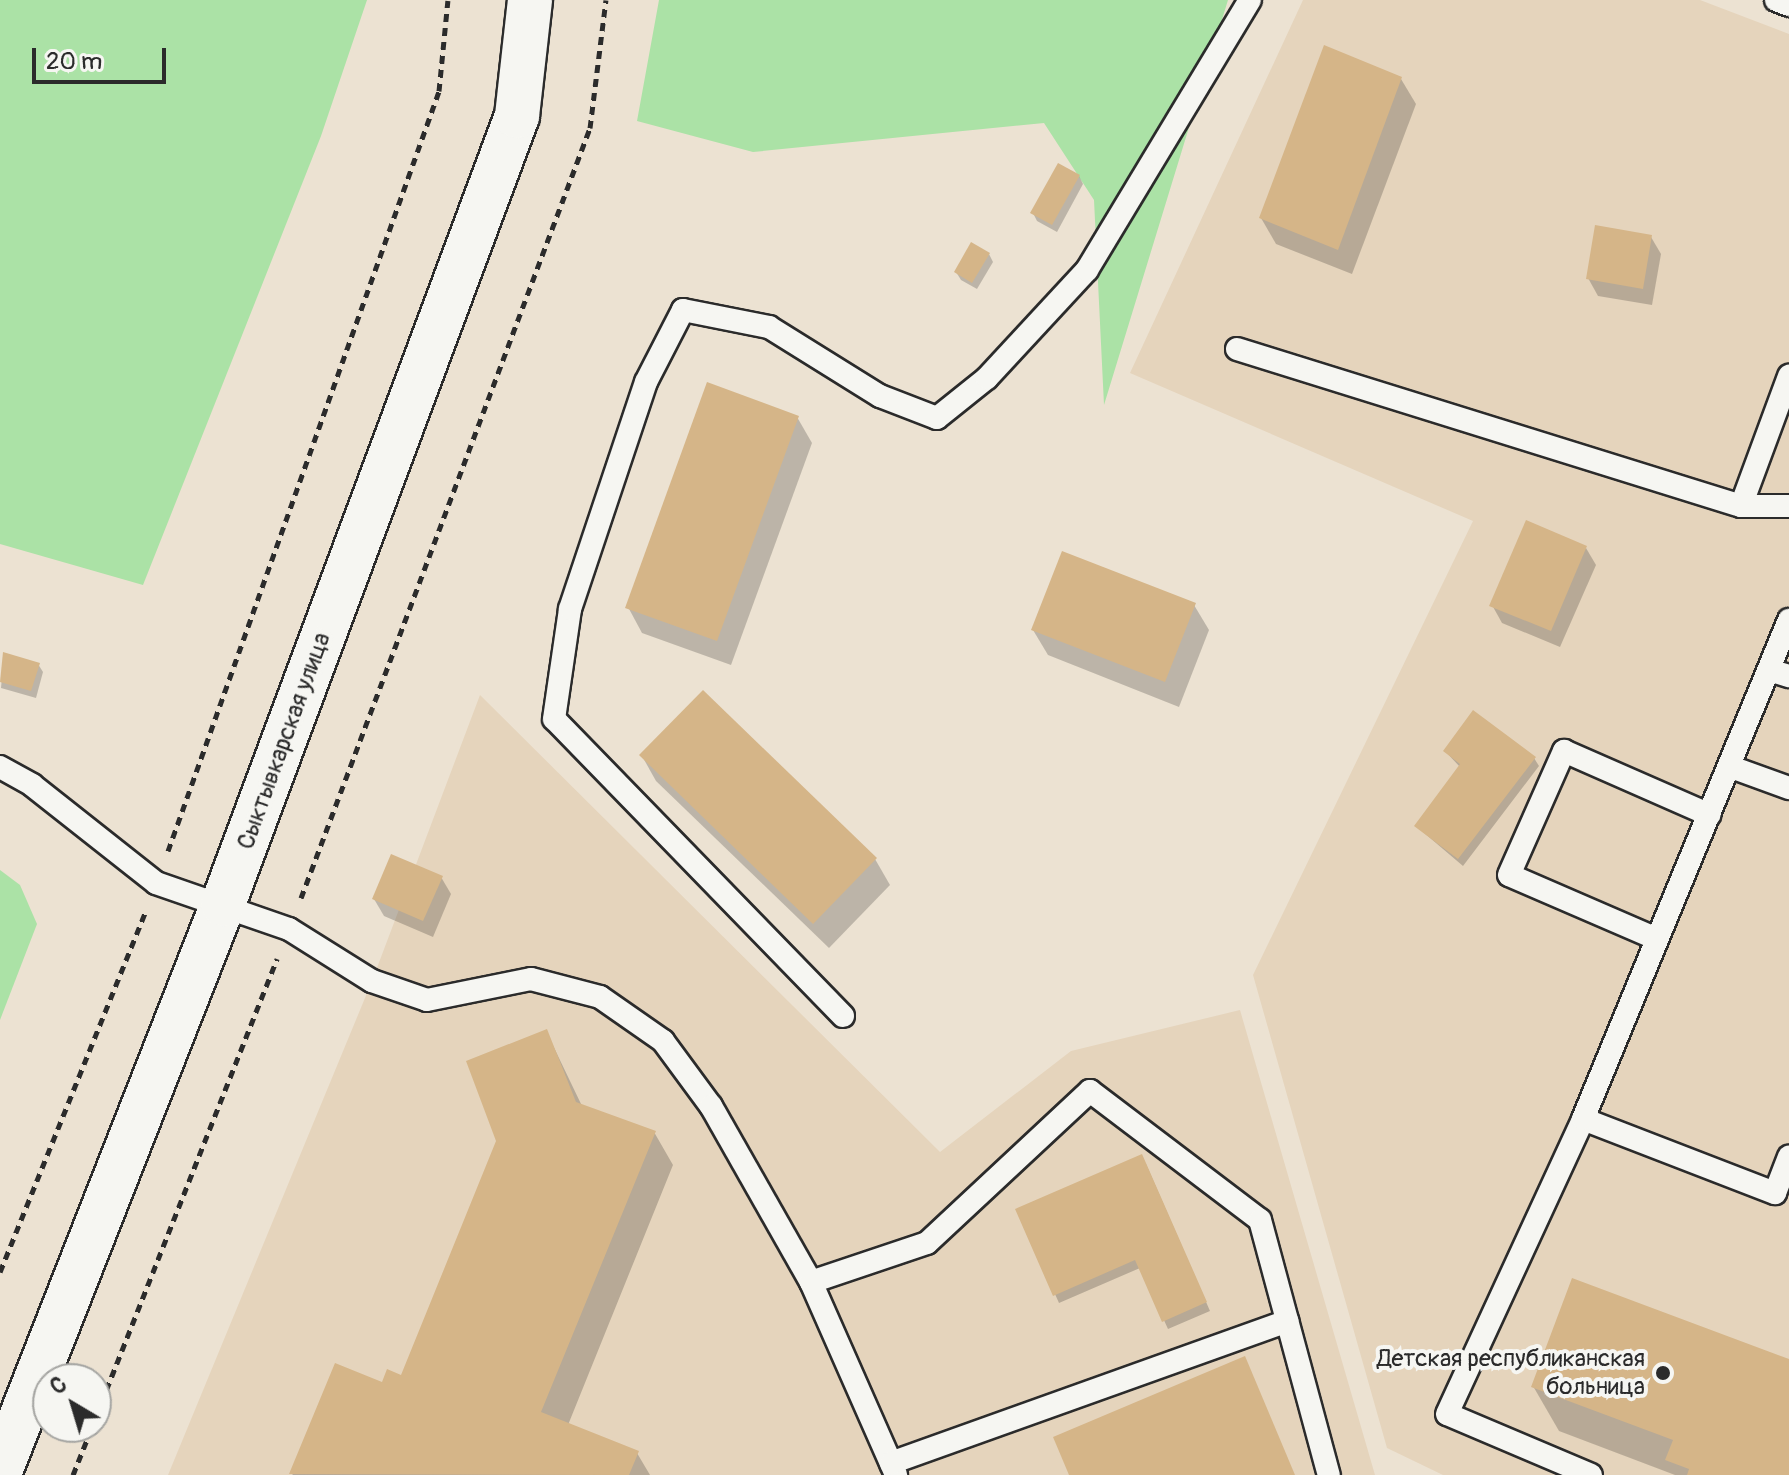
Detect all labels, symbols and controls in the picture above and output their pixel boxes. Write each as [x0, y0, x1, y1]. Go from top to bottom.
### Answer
scale bar [36, 32, 170, 82]
text: 20 m [46, 47, 102, 76]
street label: Сыктывкарская улица [231, 629, 337, 853]
place label: Детская республиканская больница [1377, 1345, 1645, 1401]
marker: Детская республиканская больница [1652, 1362, 1674, 1384]
north arrow [32, 1363, 112, 1443]
text: С [44, 1370, 72, 1401]

